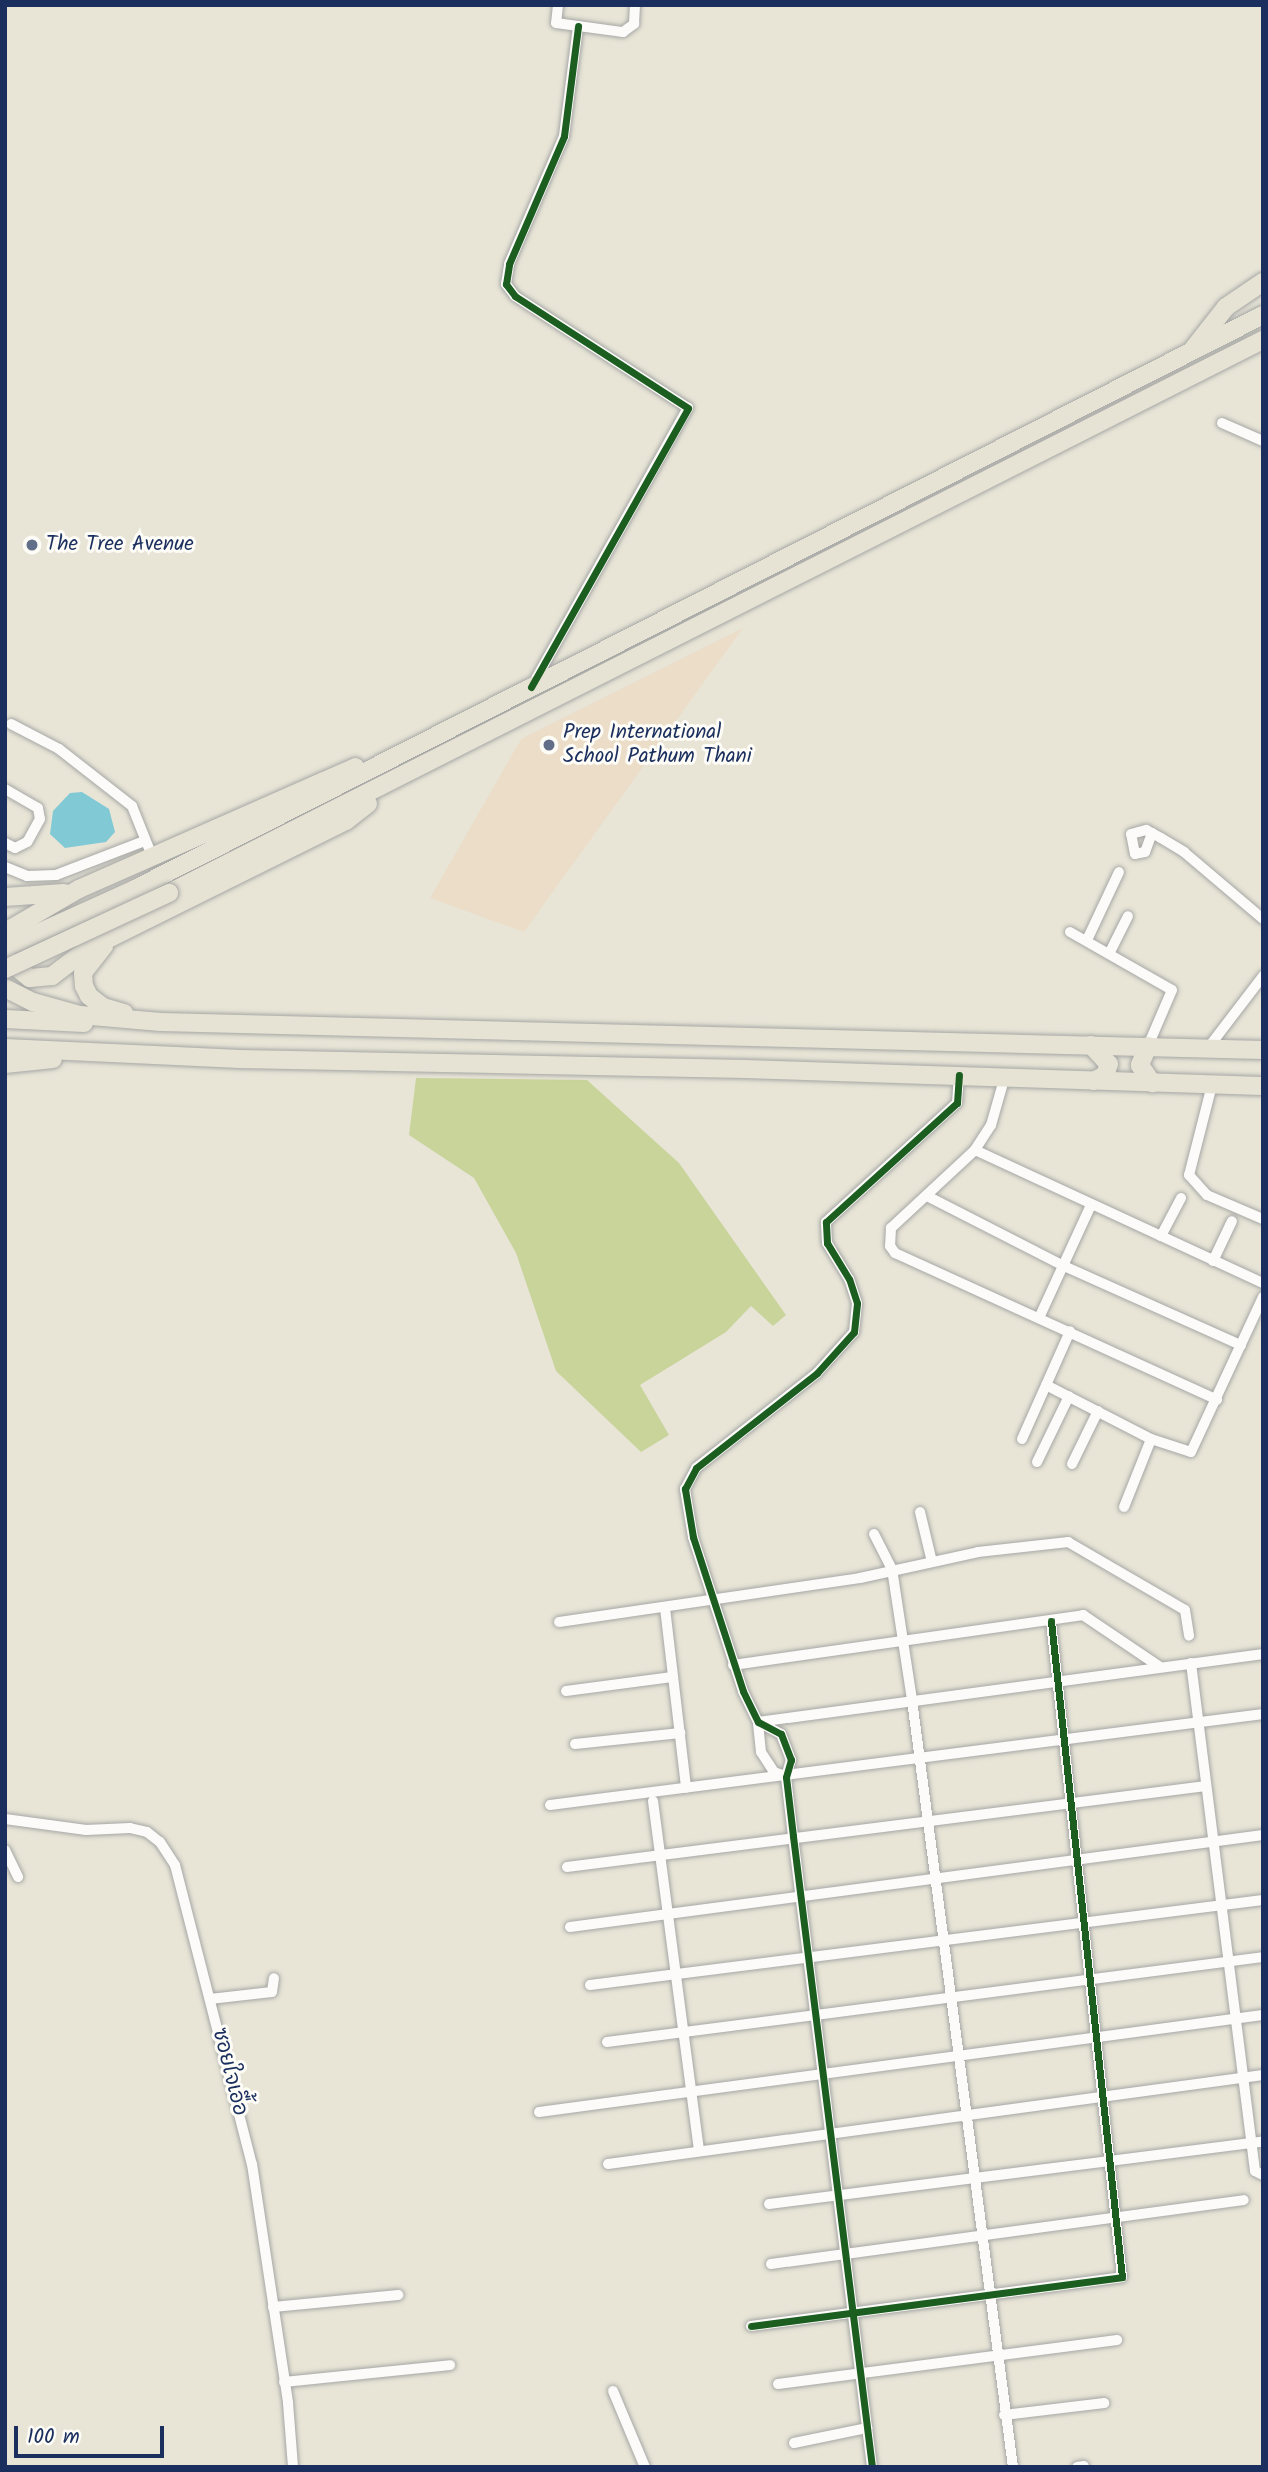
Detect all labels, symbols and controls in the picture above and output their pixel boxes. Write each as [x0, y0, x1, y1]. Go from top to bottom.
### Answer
place label: The Tree Avenue [46, 532, 194, 558]
marker: The Tree Avenue [24, 537, 40, 553]
place label: Prep International School Pathum Thani [563, 720, 752, 770]
marker: Prep International School Pathum Thani [541, 737, 557, 753]
street label: ซอยใจเอื้อ [206, 2025, 252, 2119]
scale bar [18, 2412, 168, 2456]
text: 100 m [27, 2421, 80, 2454]

